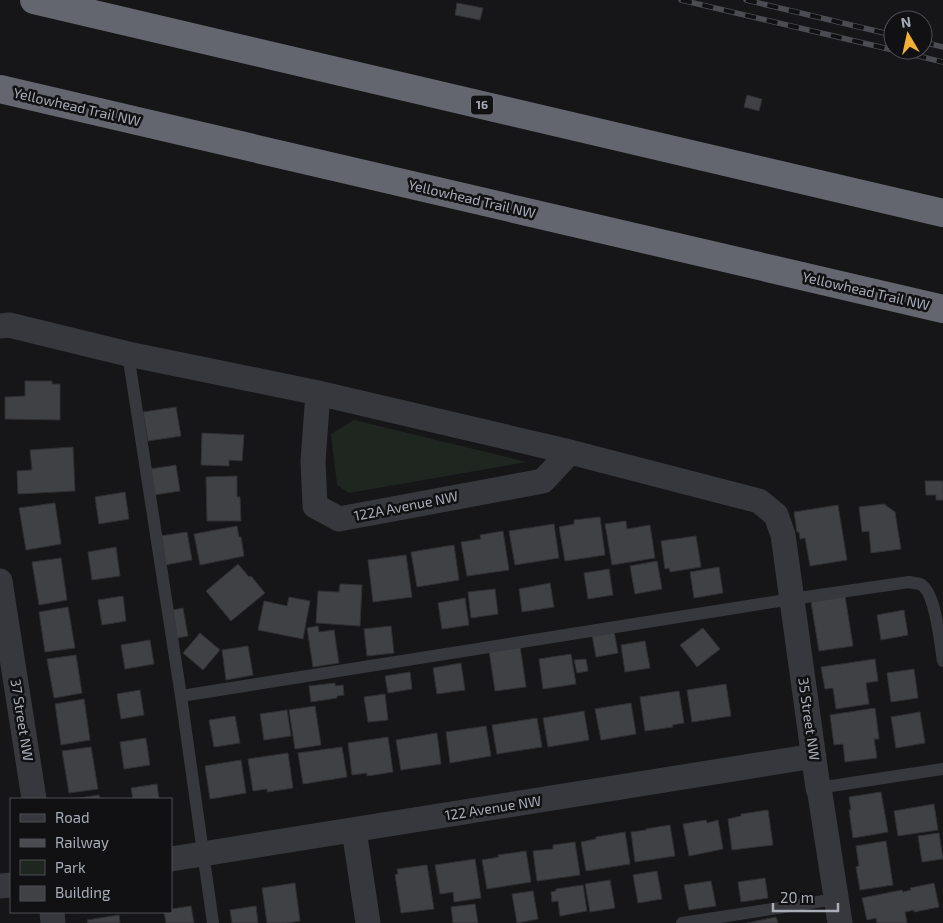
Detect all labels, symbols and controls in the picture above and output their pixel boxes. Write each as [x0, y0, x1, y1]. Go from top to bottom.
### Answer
north arrow [883, 10, 933, 60]
text: N [900, 12, 912, 31]
street label: Yellowhead Trail NW [12, 84, 142, 129]
road number: 16 [471, 96, 493, 114]
street label: Yellowhead Trail NW [407, 176, 537, 221]
street label: Yellowhead Trail NW [801, 268, 931, 313]
street label: 122A Avenue NW [352, 487, 459, 524]
street label: 35 Street NW [795, 676, 824, 762]
street label: 37 Street NW [8, 677, 37, 762]
street label: 122 Avenue NW [444, 792, 542, 824]
legend [10, 798, 172, 913]
text: Road [55, 808, 90, 826]
text: Railway [55, 833, 109, 851]
text: Park [55, 858, 86, 876]
scale bar [773, 880, 838, 912]
text: Building [55, 883, 111, 901]
text: 20 m [780, 888, 814, 906]

